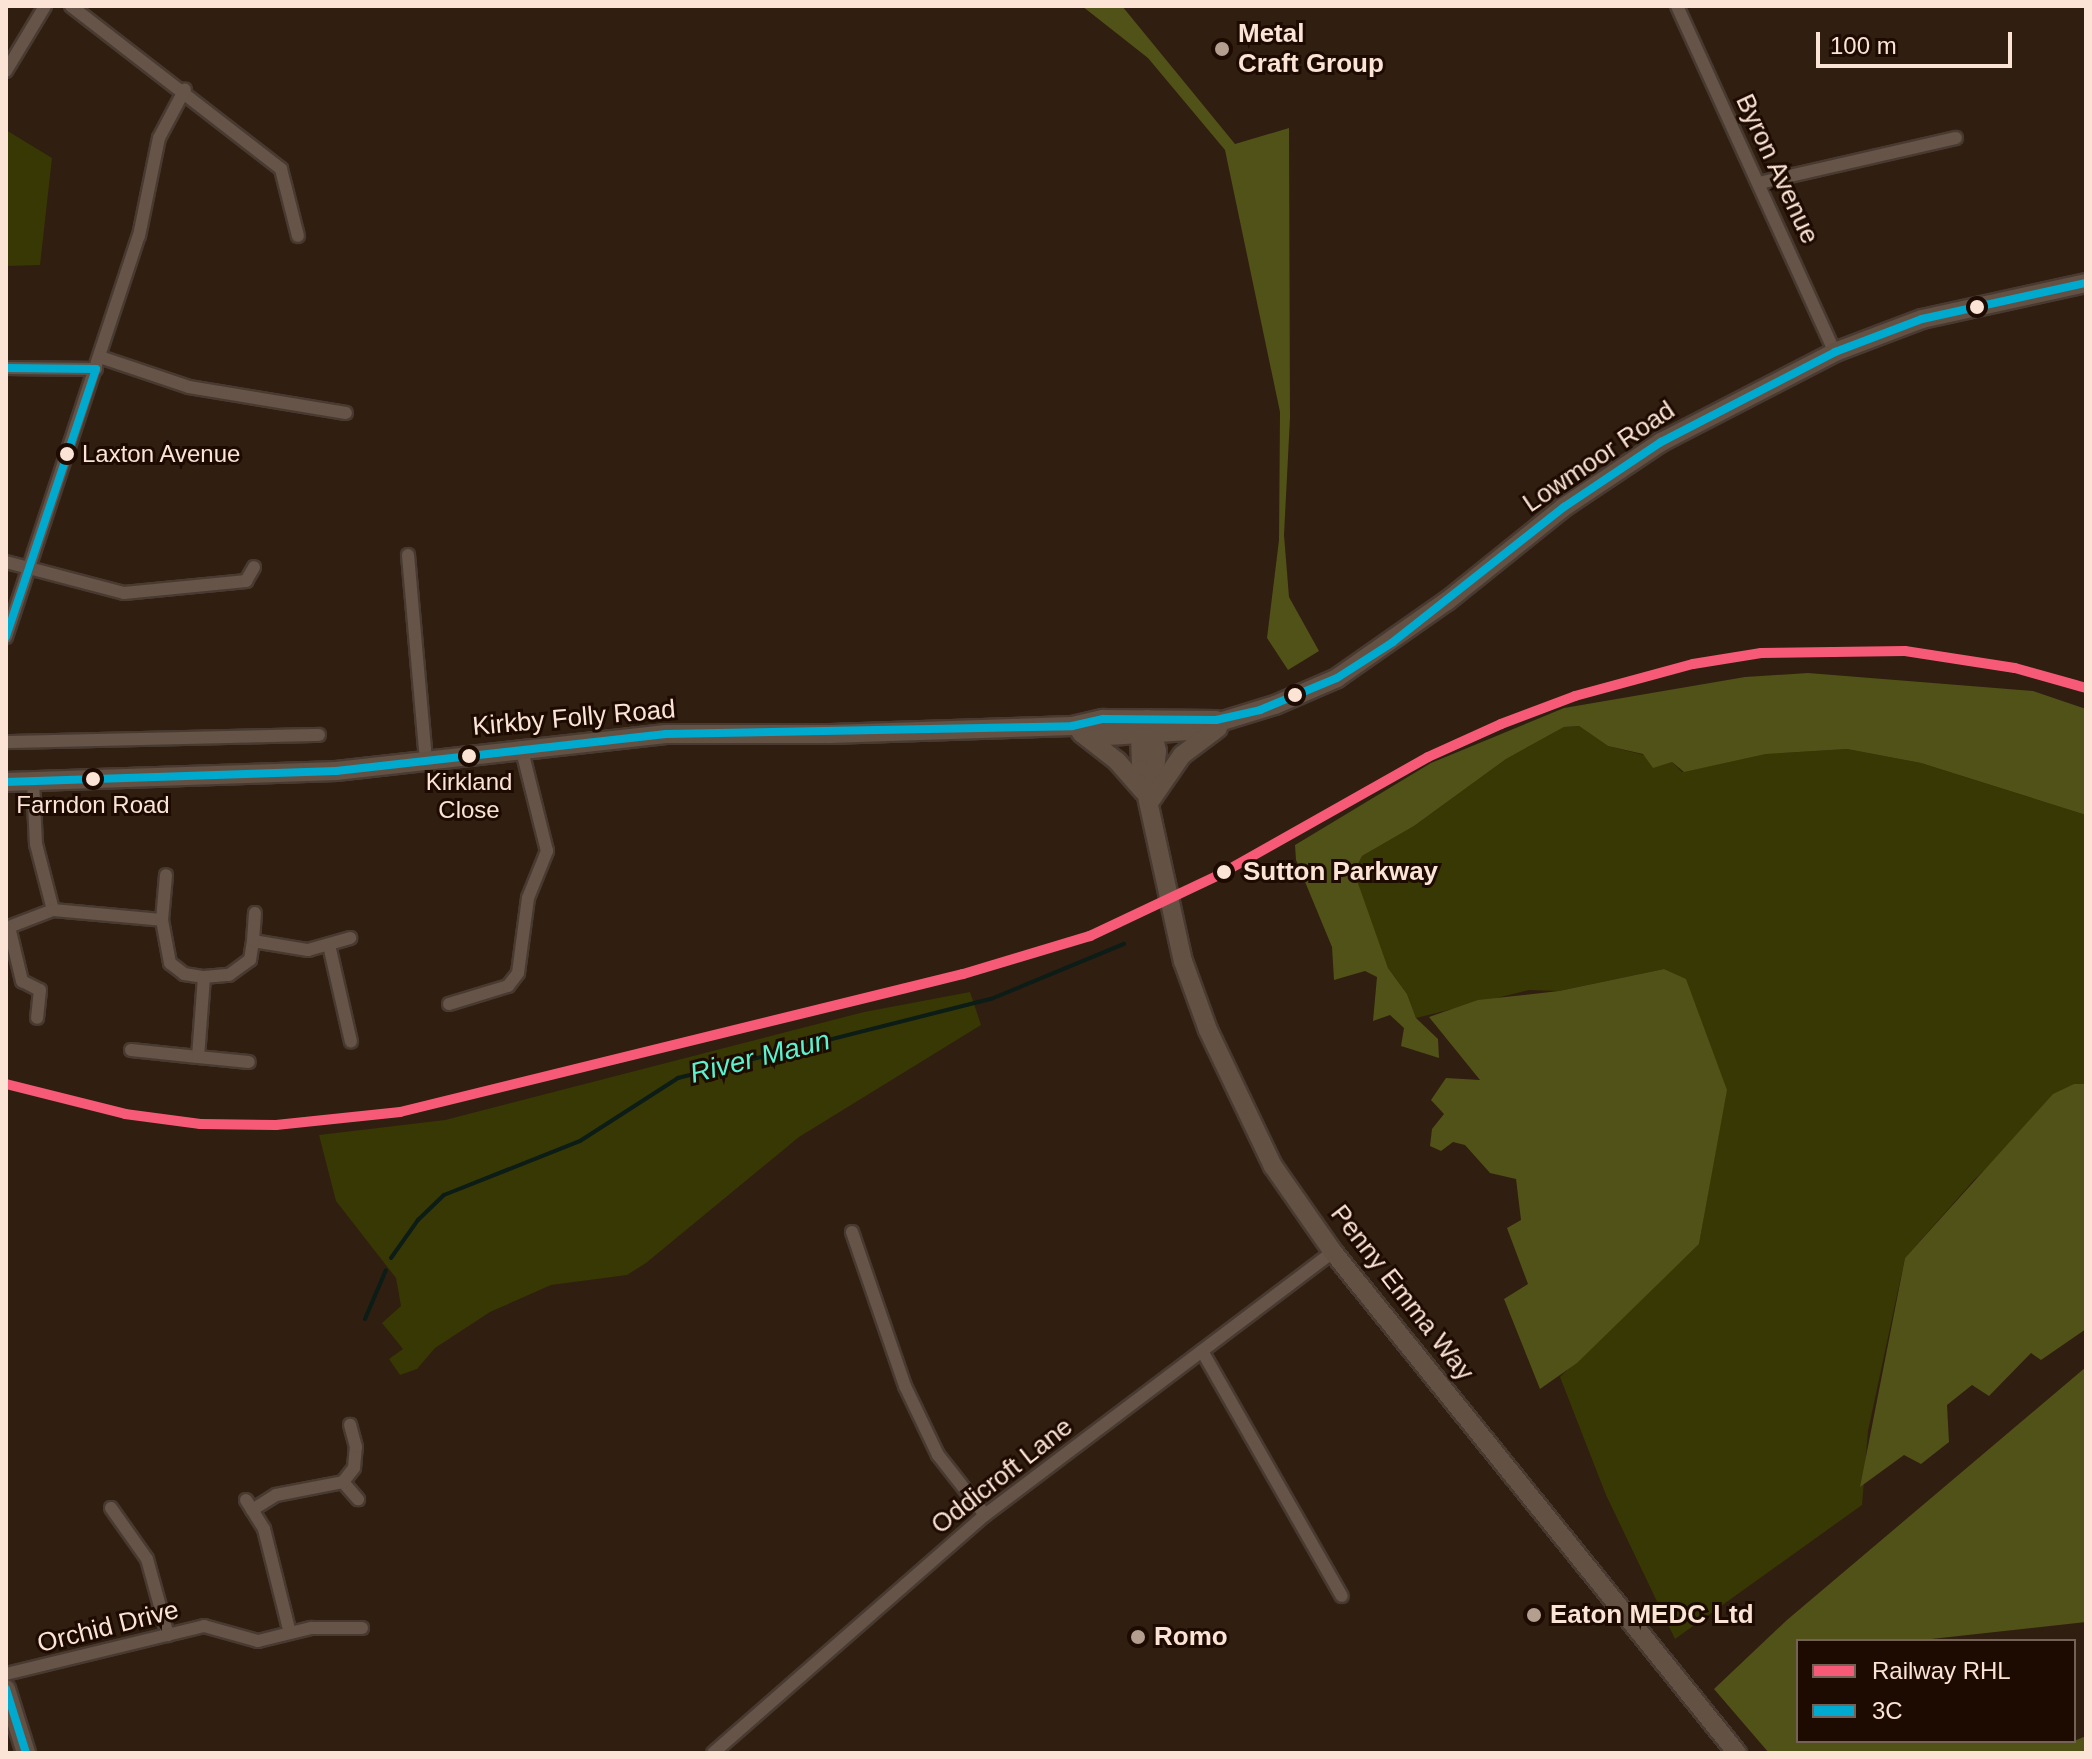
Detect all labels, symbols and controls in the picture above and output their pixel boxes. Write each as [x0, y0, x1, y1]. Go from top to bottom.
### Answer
scale bar [1820, 16, 2016, 66]
place label: Metal Craft Group [1238, 18, 1384, 80]
text: 100 m [1830, 32, 1897, 59]
marker: Metal Craft Group [1213, 40, 1231, 58]
street label: Byron Avenue [1728, 89, 1826, 249]
unlabelled marker [1969, 299, 1985, 315]
street label: Lowmoor Road [1517, 395, 1681, 519]
place label: Laxton Avenue [82, 440, 242, 468]
marker: Laxton Avenue [59, 446, 75, 462]
unlabelled marker [1287, 687, 1303, 703]
street label: Kirkby Folly Road [471, 694, 677, 742]
marker: Kirkland Close [461, 748, 477, 764]
place label: Kirkland Close [426, 768, 512, 824]
marker: Farndon Road [85, 771, 101, 787]
place label: Farndon Road [16, 791, 170, 819]
place label: Sutton Parkway [1243, 856, 1438, 888]
marker: Sutton Parkway [1212, 860, 1236, 884]
water label: River Maun [686, 1023, 834, 1091]
street label: Penny Emma Way [1324, 1199, 1480, 1387]
street label: Oddicroft Lane [925, 1411, 1079, 1541]
street label: Orchid Drive [34, 1594, 182, 1660]
place label: Eaton MEDC Ltd [1550, 1599, 1754, 1631]
marker: Eaton MEDC Ltd [1525, 1606, 1543, 1624]
place label: Romo [1154, 1621, 1228, 1653]
marker: Romo [1129, 1628, 1147, 1646]
legend [1796, 1639, 2076, 1743]
text: Railway RHL [1872, 1657, 2011, 1684]
text: 3C [1872, 1697, 1903, 1724]

